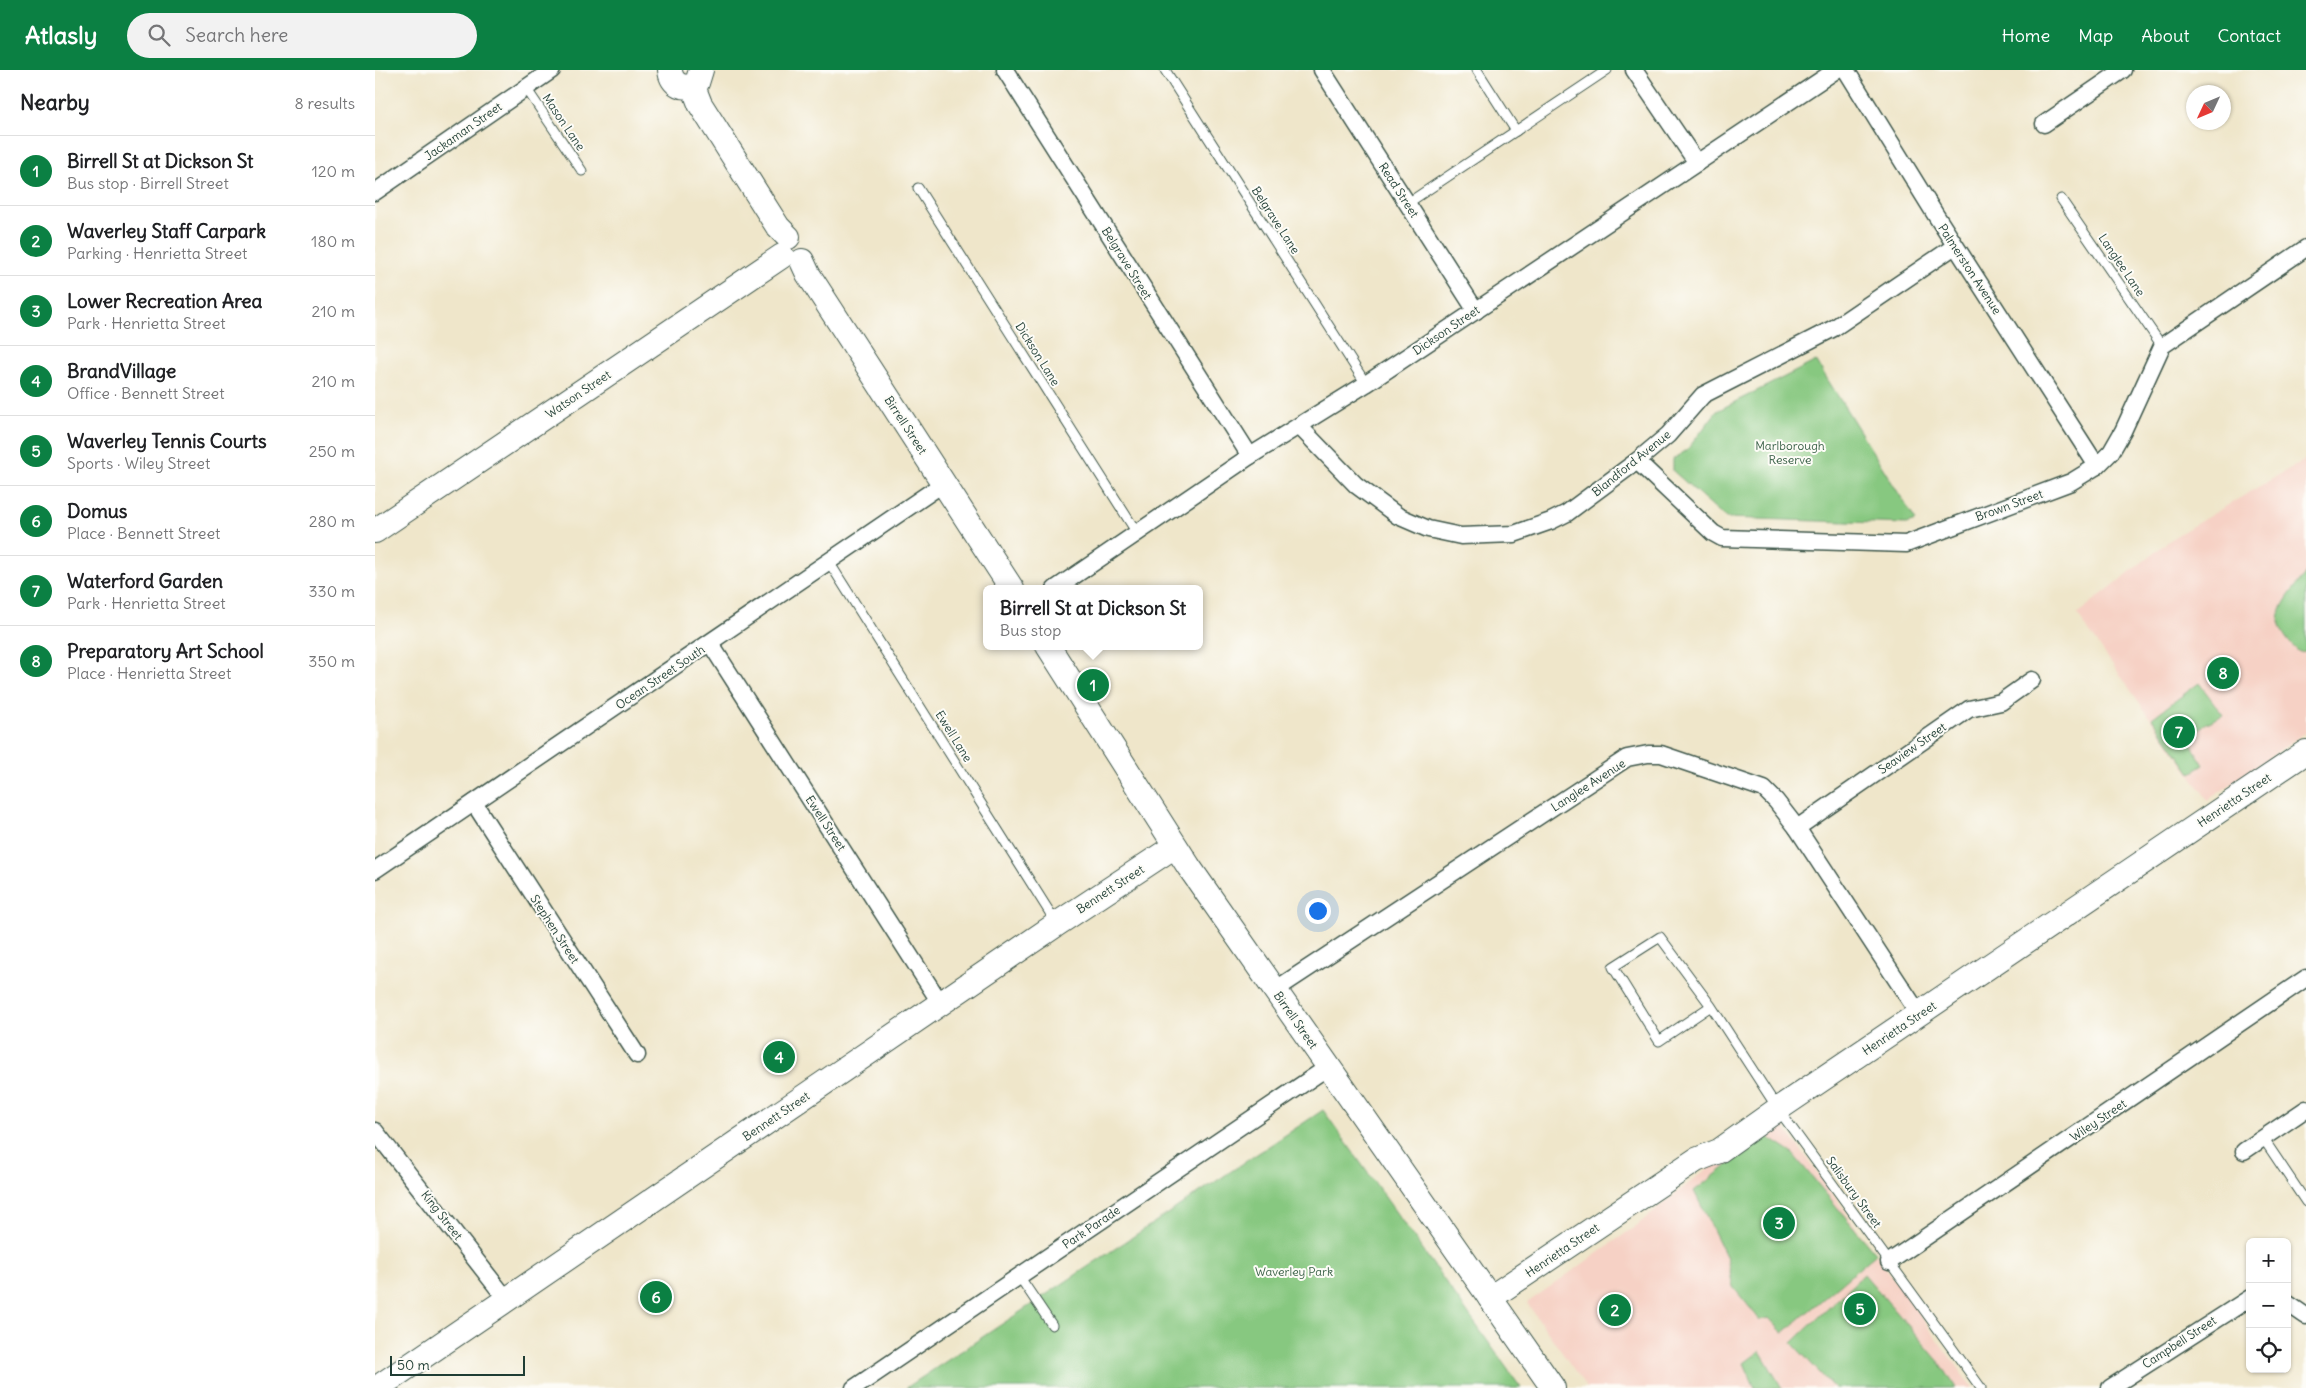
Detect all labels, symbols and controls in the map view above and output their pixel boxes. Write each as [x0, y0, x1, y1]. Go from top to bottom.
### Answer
search box [127, 13, 477, 58]
text: Atlasly [25, 20, 97, 50]
icon: search [145, 21, 173, 49]
text: Search here [185, 23, 288, 47]
text: Home [2002, 24, 2050, 47]
text: Map [2078, 24, 2113, 47]
text: About [2141, 24, 2189, 47]
text: Contact [2217, 24, 2281, 47]
north arrow [2186, 85, 2231, 130]
text: Nearby [20, 89, 90, 116]
street label: Mason Lane [540, 91, 588, 153]
text: 8 results [294, 93, 355, 113]
street label: Jackaman Street [421, 99, 505, 163]
text: Birrell St at Dickson St [67, 149, 253, 173]
street label: Read Street [1376, 160, 1422, 220]
text: 1 [33, 161, 39, 181]
text: 120 m [312, 161, 355, 181]
text: Bus stop · Birrell Street [67, 173, 229, 193]
street label: Belgrave Lane [1249, 184, 1303, 256]
text: Waverley Staff Carpark [67, 219, 266, 243]
street label: Palmerston Avenue [1935, 221, 2005, 317]
street label: Belgrave Street [1099, 224, 1155, 302]
text: 2 [32, 231, 40, 251]
text: 180 m [311, 231, 355, 251]
street label: Langlee Lane [2096, 231, 2148, 299]
text: Parking · Henrietta Street [67, 243, 247, 263]
text: Lower Recreation Area [67, 289, 262, 313]
text: 3 [31, 301, 41, 321]
text: 210 m [312, 301, 355, 321]
street label: Dickson Street [1410, 302, 1482, 358]
text: Park · Henrietta Street [67, 313, 226, 333]
street label: Dickson Lane [1013, 319, 1063, 389]
text: BrandVillage [67, 359, 176, 383]
street label: Watson Street [543, 367, 613, 421]
text: 4 [31, 371, 41, 391]
text: 210 m [312, 371, 355, 391]
text: Office · Bennett Street [67, 383, 225, 403]
street label: Birrell Street [882, 393, 930, 457]
street label: Blandford Avenue [1589, 427, 1673, 499]
text: Waverley Tennis Courts [67, 429, 267, 453]
park label: Marlborough Reserve [1755, 438, 1825, 467]
text: 5 [31, 441, 41, 461]
text: 250 m [309, 441, 355, 461]
text: Sports · Wiley Street [67, 453, 210, 473]
street label: Brown Street [1973, 486, 2045, 524]
text: Domus [67, 499, 127, 523]
text: 6 [31, 511, 41, 531]
text: 280 m [309, 511, 355, 531]
text: Place · Bennett Street [67, 523, 220, 543]
text: Waterford Garden [67, 569, 223, 593]
text: 7 [32, 581, 40, 601]
text: 330 m [308, 581, 355, 601]
popup [983, 585, 1203, 650]
text: Park · Henrietta Street [67, 593, 226, 613]
text: Birrell St at Dickson St [1000, 596, 1186, 620]
text: Bus stop [1000, 620, 1061, 640]
text: Preparatory Art School [67, 639, 264, 663]
street label: Ocean Street South [612, 642, 708, 712]
text: 8 [31, 651, 41, 671]
text: 350 m [308, 651, 355, 671]
pin: 8 [2207, 654, 2239, 692]
text: Place · Henrietta Street [67, 663, 231, 683]
pin: 1 [1077, 666, 1109, 704]
street label: Ewell Lane [932, 708, 976, 764]
pin: 7 [2163, 713, 2195, 751]
street label: Seaview Street [1875, 719, 1949, 777]
street label: Langlee Avenue [1548, 755, 1628, 815]
street label: Henrietta Street [2194, 770, 2274, 830]
street label: Ewell Street [803, 792, 849, 854]
street label: Bennett Street [1073, 862, 1147, 916]
street label: Stephen Street [527, 892, 583, 966]
your location [1305, 898, 1331, 924]
street label: Birrell Street [1271, 988, 1321, 1052]
street label: Henrietta Street [1859, 998, 1939, 1058]
pin: 4 [763, 1038, 795, 1076]
street label: Bennett Street [740, 1088, 812, 1144]
street label: Wiley Street [2067, 1096, 2129, 1144]
street label: Salisbury Street [1823, 1153, 1885, 1231]
street label: King Street [418, 1187, 466, 1243]
street label: Park Parade [1059, 1202, 1123, 1252]
pin: 3 [1763, 1204, 1795, 1242]
street label: Henrietta Street [1522, 1220, 1602, 1280]
map controls [2246, 1238, 2291, 1373]
button: + [2246, 1238, 2291, 1283]
park label: Waverley Park [1255, 1264, 1333, 1279]
pin: 6 [640, 1278, 672, 1316]
button: − [2246, 1283, 2291, 1328]
pin: 5 [1844, 1290, 1876, 1328]
pin: 2 [1599, 1291, 1631, 1329]
street label: Campbell Street [2139, 1312, 2219, 1372]
button: locate [2246, 1328, 2291, 1373]
scale bar [390, 1353, 525, 1376]
text: 50 m [397, 1356, 430, 1374]

